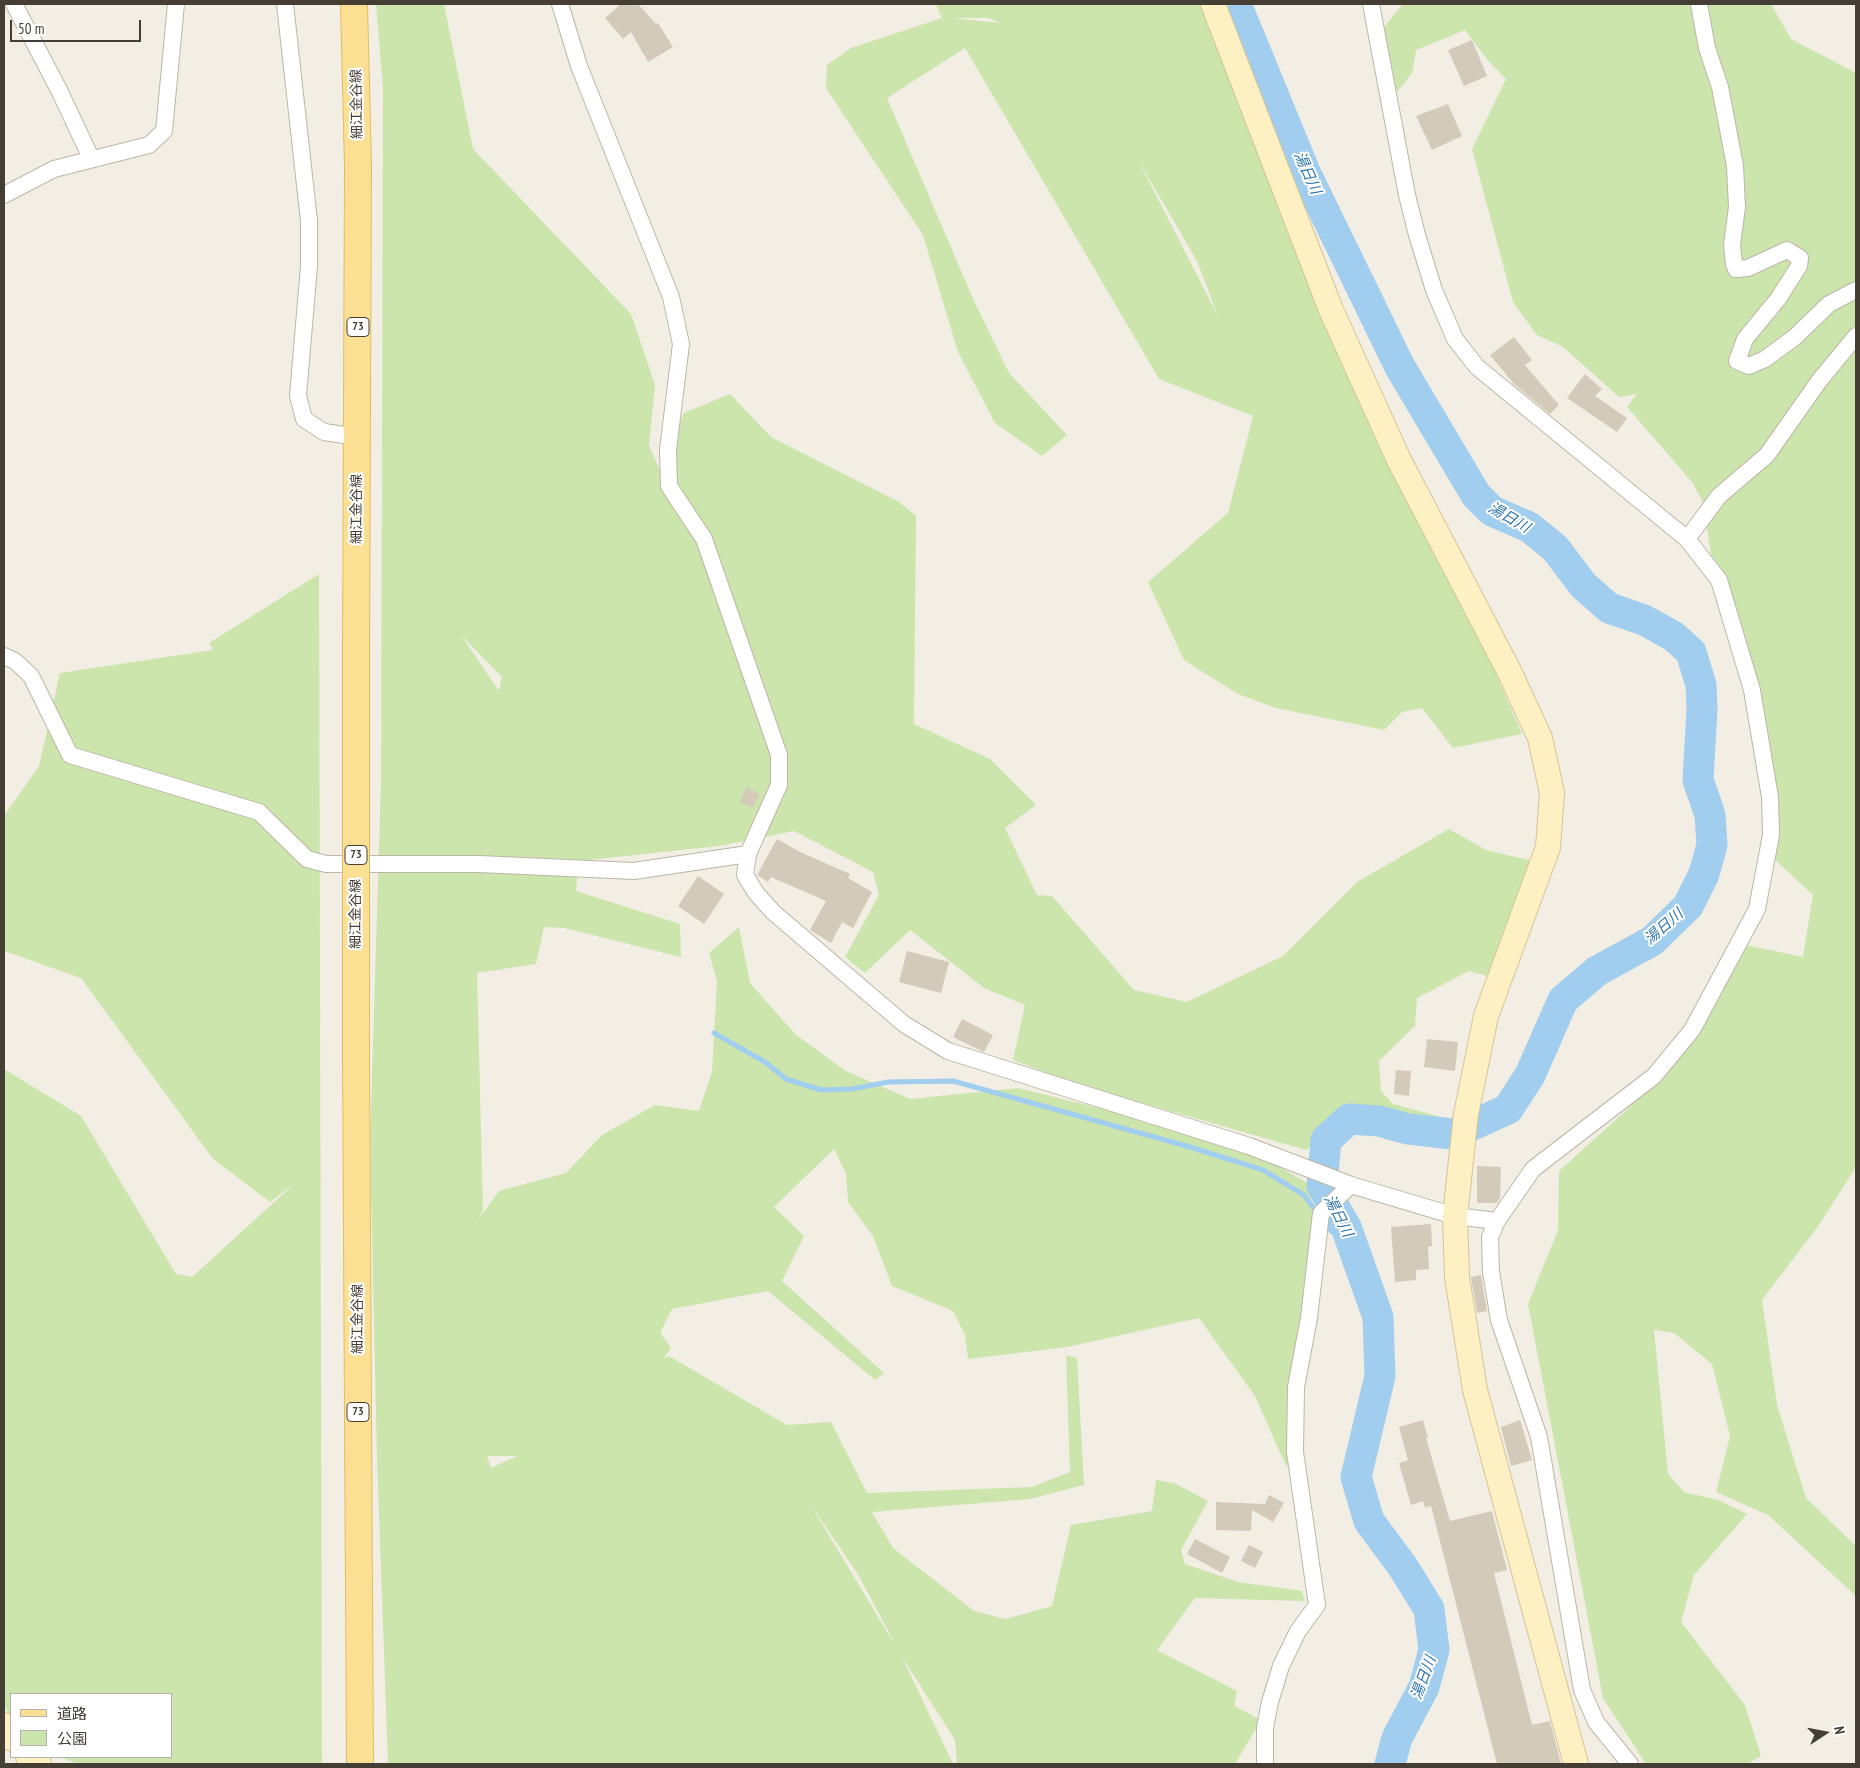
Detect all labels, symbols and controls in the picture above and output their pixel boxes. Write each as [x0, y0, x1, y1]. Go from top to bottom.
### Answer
scale bar [12, 10, 144, 42]
text: 50 m [18, 19, 44, 38]
street label: 細江金谷線 [348, 69, 366, 139]
water label: 湯日川 [1290, 149, 1324, 197]
road number: 73 [347, 318, 369, 337]
street label: 細江金谷線 [349, 474, 365, 544]
water label: 湯日川 [1485, 499, 1533, 537]
road number: 73 [345, 846, 367, 864]
street label: 細江金谷線 [348, 879, 364, 949]
water label: 湯日川 [1641, 905, 1687, 949]
water label: 湯日川 [1320, 1192, 1356, 1240]
street label: 細江金谷線 [350, 1284, 366, 1354]
road number: 73 [347, 1402, 369, 1421]
water label: 湯日川 [1408, 1654, 1440, 1702]
legend [10, 1693, 172, 1758]
text: 道路 [57, 1704, 87, 1723]
north arrow [1800, 1708, 1850, 1758]
text: N [1830, 1725, 1849, 1736]
text: 公園 [57, 1729, 87, 1748]

